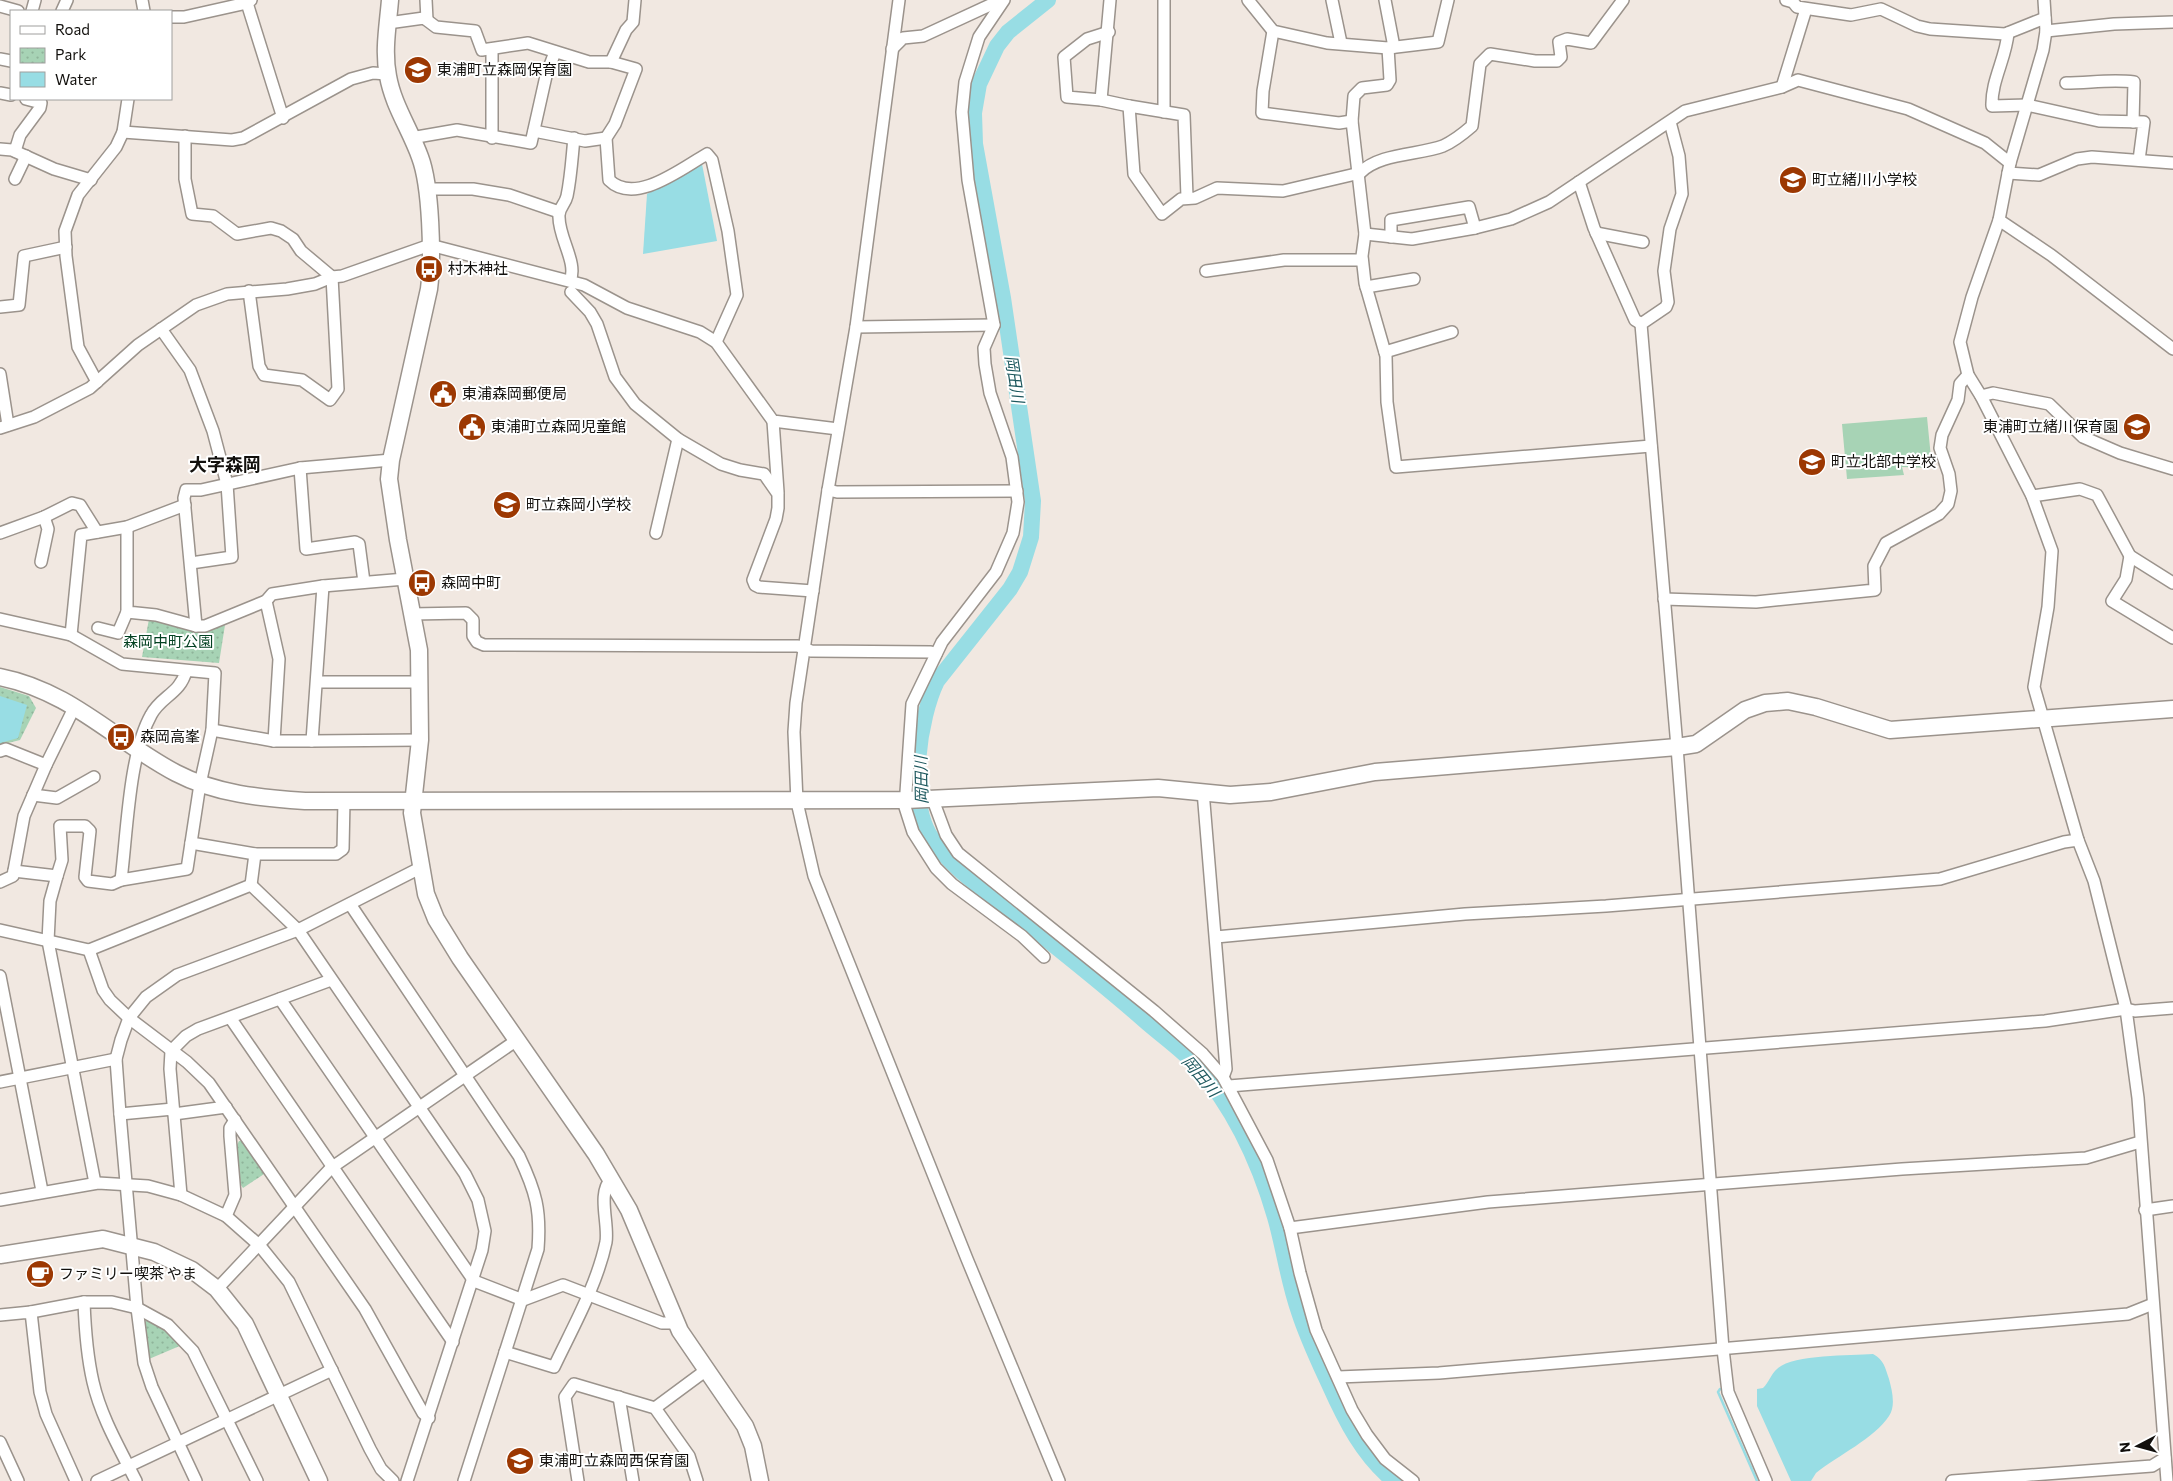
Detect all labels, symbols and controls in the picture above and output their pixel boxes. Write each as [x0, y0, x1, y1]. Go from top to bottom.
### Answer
legend [10, 10, 172, 100]
text: Road [55, 20, 90, 38]
text: Park [55, 45, 86, 63]
school or university icon: 東浦町立森岡保育園 [403, 55, 433, 85]
place label: 東浦町立森岡保育園 [437, 60, 572, 78]
text: Water [55, 70, 97, 88]
school or university icon: 町立緒川小学校 [1778, 165, 1808, 195]
place label: 町立緒川小学校 [1812, 170, 1917, 188]
bus stop icon: 村木神社 [414, 254, 444, 284]
place label: 村木神社 [448, 259, 508, 277]
water label: 岡田川 [1002, 354, 1029, 406]
public building icon: 東浦森岡郵便局 [428, 379, 458, 409]
place label: 東浦森岡郵便局 [462, 384, 567, 402]
public building icon: 東浦町立森岡児童館 [457, 412, 487, 442]
school or university icon: 東浦町立緒川保育園 [2122, 412, 2152, 442]
place label: 東浦町立森岡児童館 [491, 417, 626, 435]
place label: 東浦町立緒川保育園 [1983, 417, 2118, 435]
school or university icon: 町立北部中学校 [1797, 447, 1827, 477]
place label: 町立北部中学校 [1831, 452, 1936, 470]
district label: 大字森岡 [189, 453, 261, 475]
school or university icon: 町立森岡小学校 [492, 490, 522, 520]
place label: 町立森岡小学校 [526, 495, 631, 513]
bus stop icon: 森岡中町 [407, 568, 437, 598]
place label: 森岡中町 [441, 573, 501, 591]
park label: 森岡中町公園 [123, 632, 213, 650]
bus stop icon: 森岡高峯 [106, 722, 136, 752]
place label: 森岡高峯 [140, 727, 200, 745]
water label: 岡田川 [911, 754, 930, 804]
water label: 岡田川 [1179, 1051, 1225, 1102]
cafe icon: ファミリー喫茶 やま [25, 1259, 55, 1289]
place label: ファミリー喫茶 やま [59, 1264, 197, 1282]
north arrow [2113, 1421, 2163, 1471]
text: N [2116, 1441, 2134, 1454]
school or university icon: 東浦町立森岡西保育園 [505, 1446, 535, 1476]
place label: 東浦町立森岡西保育園 [539, 1451, 689, 1469]

